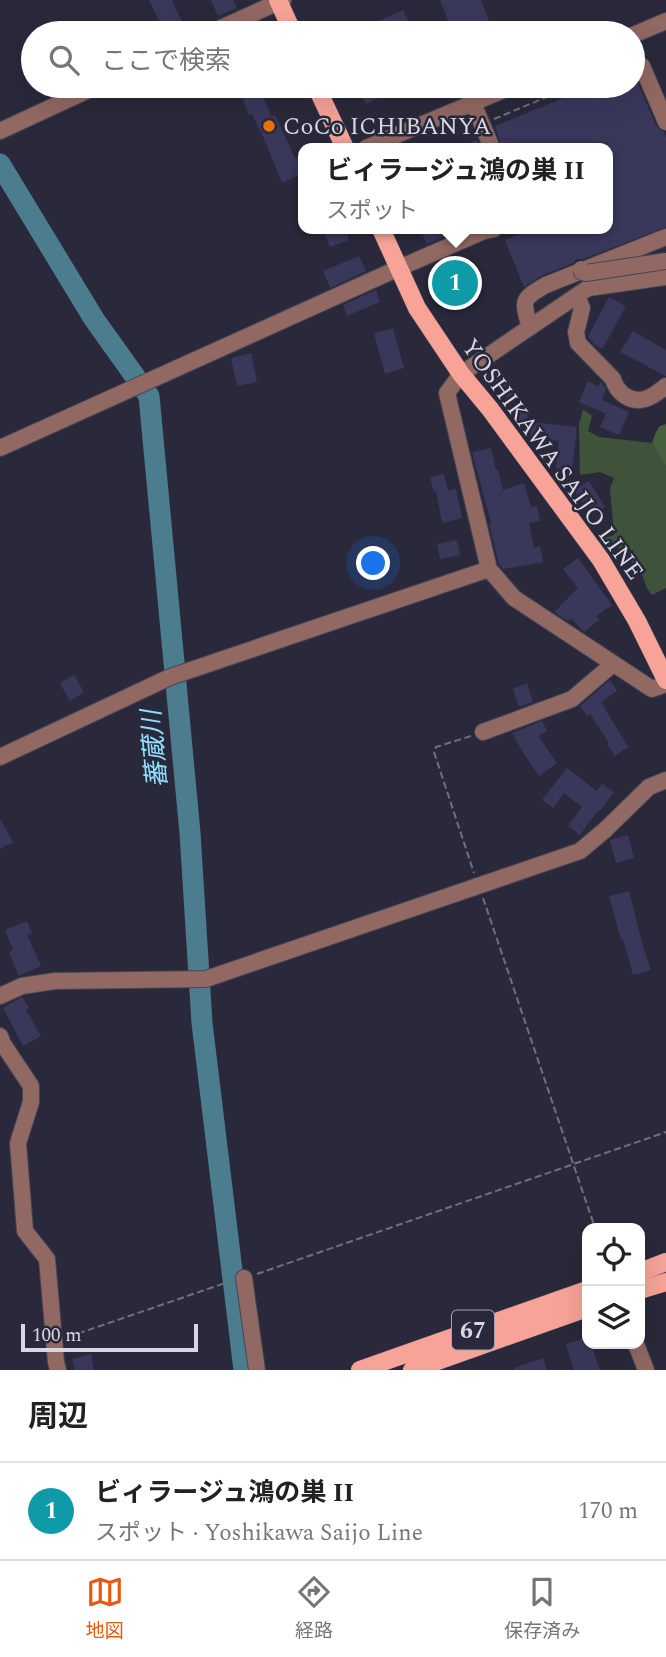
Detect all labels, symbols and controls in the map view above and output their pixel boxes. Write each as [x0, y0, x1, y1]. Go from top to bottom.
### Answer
search box [21, 21, 645, 98]
icon: search [45, 41, 83, 79]
text: ここで検索 [101, 41, 231, 81]
place label: CoCo ICHIBANYA [283, 109, 491, 145]
marker: CoCo ICHIBANYA [261, 118, 277, 134]
popup [298, 143, 613, 234]
text: ビィラージュ鴻の巣 II [326, 151, 585, 191]
text: スポット [326, 194, 418, 229]
pin: 1 [432, 257, 478, 309]
street label: YOSHIKAWA SAIJO LINE [452, 331, 652, 588]
your location [356, 546, 390, 580]
water label: 蕃蔵川 [131, 705, 178, 790]
map controls [582, 1223, 645, 1349]
button: locate [582, 1223, 645, 1286]
button: layers [582, 1286, 645, 1349]
road number: 67 [452, 1310, 494, 1350]
scale bar [21, 1321, 198, 1353]
text: 100 m [32, 1321, 82, 1350]
text: 周辺 [28, 1394, 88, 1440]
text: ビィラージュ鴻の巣 II [95, 1473, 354, 1513]
text: 1 [45, 1494, 57, 1529]
text: 170 m [578, 1494, 638, 1529]
text: スポット · Yoshikawa Saijo Line [95, 1516, 423, 1551]
tab: 地図 [86, 1573, 124, 1646]
tab: 経路 [295, 1573, 333, 1646]
tab: 保存済み [504, 1573, 580, 1646]

